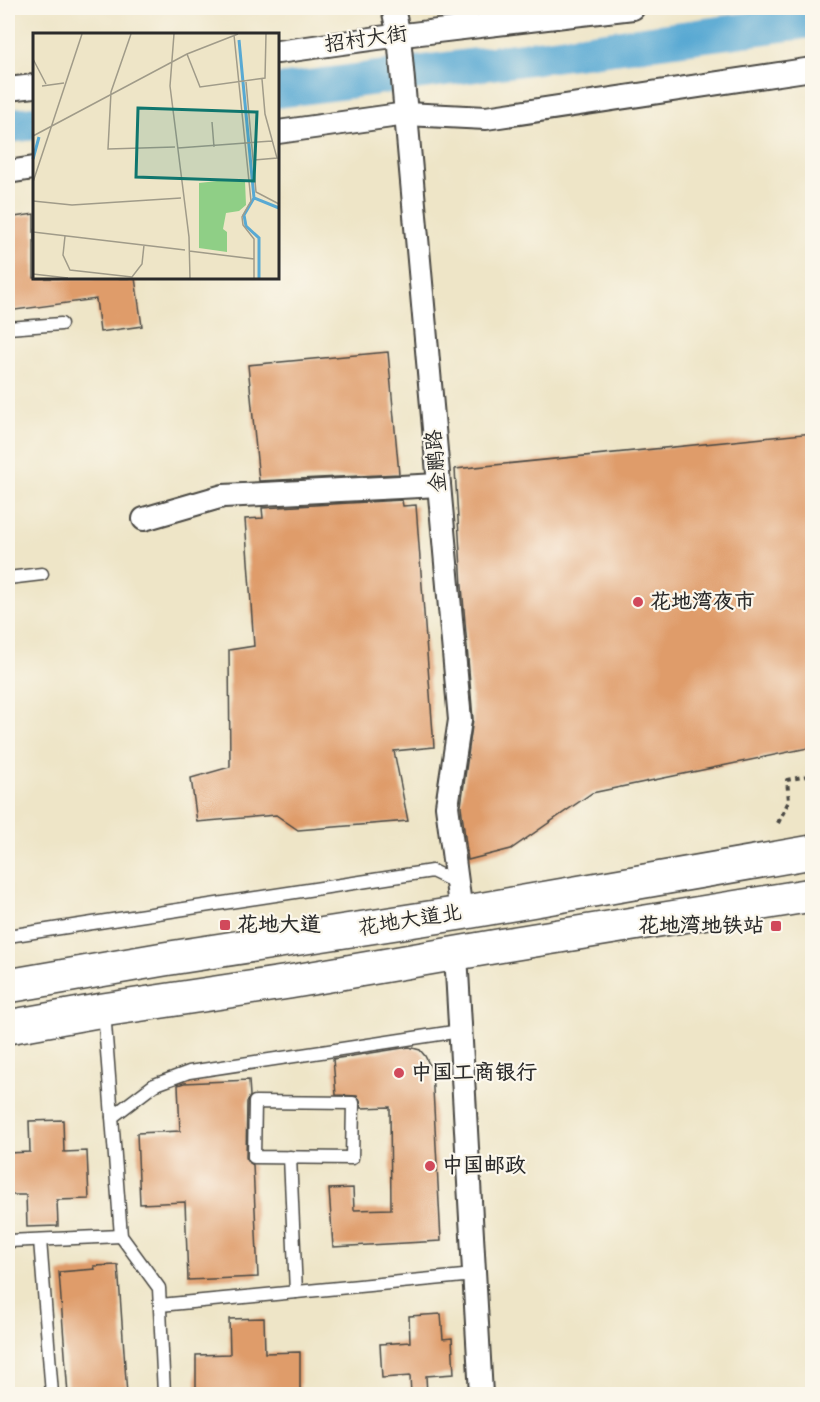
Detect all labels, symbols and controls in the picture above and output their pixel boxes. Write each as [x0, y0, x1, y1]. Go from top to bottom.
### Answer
street label: 招村大街 [322, 18, 410, 62]
inset map [33, 33, 279, 279]
street label: 金鹏路 [418, 428, 456, 494]
place label: 花地湾夜市 [650, 586, 755, 619]
marker: 花地湾夜市 [631, 595, 645, 609]
street label: 花地大道北 [356, 896, 464, 946]
place label: 花地大道 [237, 909, 321, 942]
place label: 花地湾地铁站 [638, 910, 764, 943]
marker: 花地大道 [218, 918, 232, 932]
marker: 花地湾地铁站 [769, 919, 783, 933]
place label: 中国工商银行 [411, 1057, 537, 1090]
marker: 中国工商银行 [392, 1066, 406, 1080]
place label: 中国邮政 [442, 1150, 526, 1183]
marker: 中国邮政 [423, 1159, 437, 1173]

